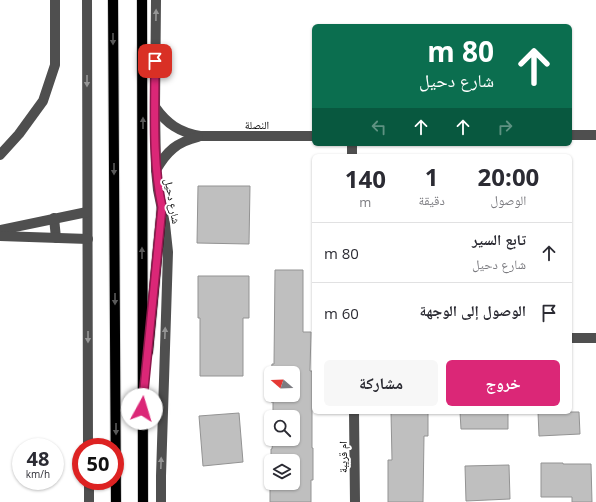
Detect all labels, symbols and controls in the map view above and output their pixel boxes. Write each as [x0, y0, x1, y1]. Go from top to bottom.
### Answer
one-way arrow [153, 8, 159, 21]
text: 80 m [427, 32, 494, 70]
one-way arrow [110, 33, 116, 46]
icon: ahead [508, 40, 560, 92]
pin [138, 44, 172, 78]
icon: arrive [144, 50, 166, 72]
text: شارع دحيل [419, 68, 494, 92]
one-way arrow [84, 75, 90, 88]
one-way arrow [140, 116, 146, 129]
icon: left [368, 116, 390, 138]
icon: ahead [410, 116, 432, 138]
icon: ahead [452, 116, 474, 138]
icon: right [494, 116, 516, 138]
street label: النصلة [245, 117, 269, 132]
text: 1 [425, 160, 439, 193]
text: 20:00 [478, 160, 539, 193]
text: 140 [345, 162, 386, 195]
one-way arrow [111, 163, 117, 176]
street label: شارع دحيل [162, 177, 184, 225]
text: دقيقة [419, 191, 445, 209]
text: الوصول [490, 191, 526, 209]
text: m [359, 193, 371, 211]
text: تابع السير [472, 229, 526, 249]
icon: ahead [538, 242, 560, 264]
text: 80 m [324, 243, 359, 263]
one-way arrow [139, 246, 145, 259]
text: شارع دحيل [472, 255, 526, 273]
one-way arrow [112, 293, 118, 306]
text: الوصول إلى الوجهة [420, 300, 526, 320]
icon: arrive [538, 302, 560, 324]
text: 60 m [324, 303, 359, 323]
one-way arrow [162, 326, 168, 339]
one-way arrow [85, 331, 91, 344]
button: مشاركة [324, 360, 438, 406]
button: خروج [446, 360, 560, 406]
north arrow [264, 366, 300, 402]
map controls [264, 366, 300, 490]
position arrow [121, 388, 163, 430]
button: search [264, 410, 300, 446]
one-way arrow [113, 423, 119, 436]
speed limit sign: 50 [72, 438, 124, 490]
street label: ام قريبة [335, 441, 350, 473]
text: 48 [27, 445, 49, 472]
button: layers [264, 454, 300, 490]
one-way arrow [158, 457, 165, 469]
text: km/h [26, 467, 50, 481]

